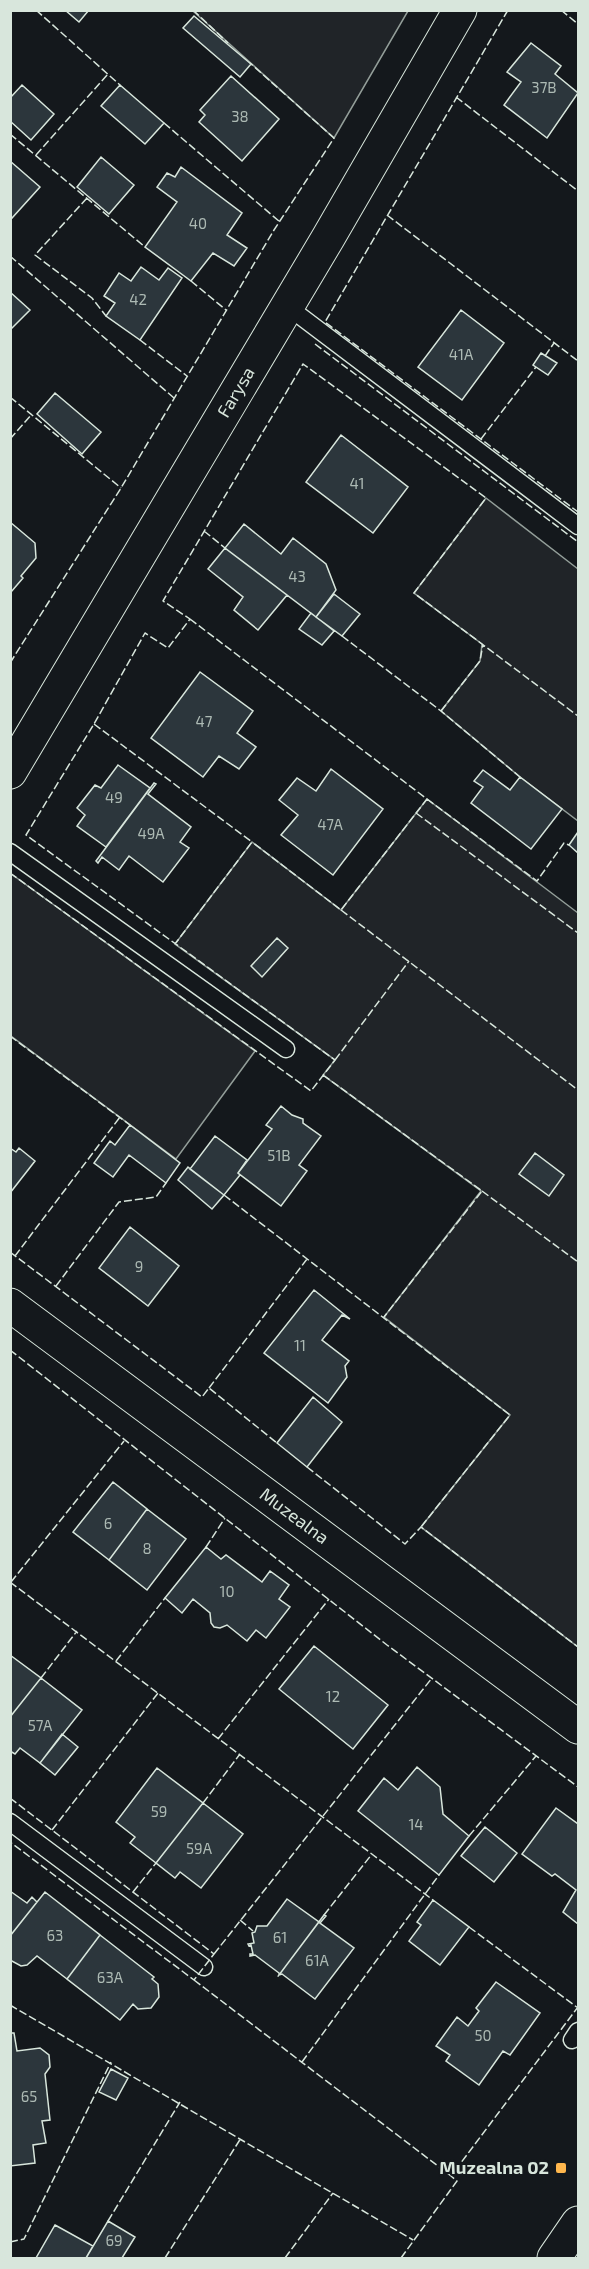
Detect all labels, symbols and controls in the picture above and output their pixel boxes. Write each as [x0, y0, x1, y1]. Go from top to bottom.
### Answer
house number: 37B [531, 78, 557, 96]
house number: 38 [231, 107, 249, 125]
house number: 40 [189, 214, 207, 232]
house number: 42 [129, 290, 147, 308]
house number: 41A [449, 345, 474, 363]
street label: Farysa [212, 362, 259, 421]
house number: 41 [349, 474, 365, 492]
house number: 43 [288, 567, 306, 585]
house number: 47 [196, 712, 213, 730]
house number: 49 [105, 788, 123, 806]
house number: 47A [317, 815, 344, 833]
house number: 49A [137, 824, 165, 842]
house number: 51B [267, 1146, 291, 1164]
house number: 9 [135, 1257, 143, 1275]
house number: 11 [294, 1336, 306, 1354]
street label: Muzealna [256, 1482, 334, 1548]
house number: 6 [104, 1514, 112, 1532]
house number: 8 [142, 1539, 152, 1557]
house number: 10 [219, 1582, 235, 1600]
house number: 12 [326, 1687, 340, 1705]
house number: 57A [28, 1716, 53, 1734]
house number: 59 [151, 1802, 167, 1820]
house number: 14 [408, 1815, 424, 1833]
house number: 59A [186, 1839, 213, 1857]
house number: 63 [47, 1926, 63, 1944]
house number: 61 [273, 1928, 287, 1946]
house number: 61A [305, 1951, 330, 1969]
house number: 63A [97, 1968, 124, 1986]
house number: 50 [474, 2026, 492, 2044]
house number: 65 [21, 2087, 37, 2105]
place label: Muzealna 02 [439, 2156, 549, 2178]
marker: Muzealna 02 [554, 2161, 568, 2175]
house number: 69 [105, 2231, 123, 2249]

